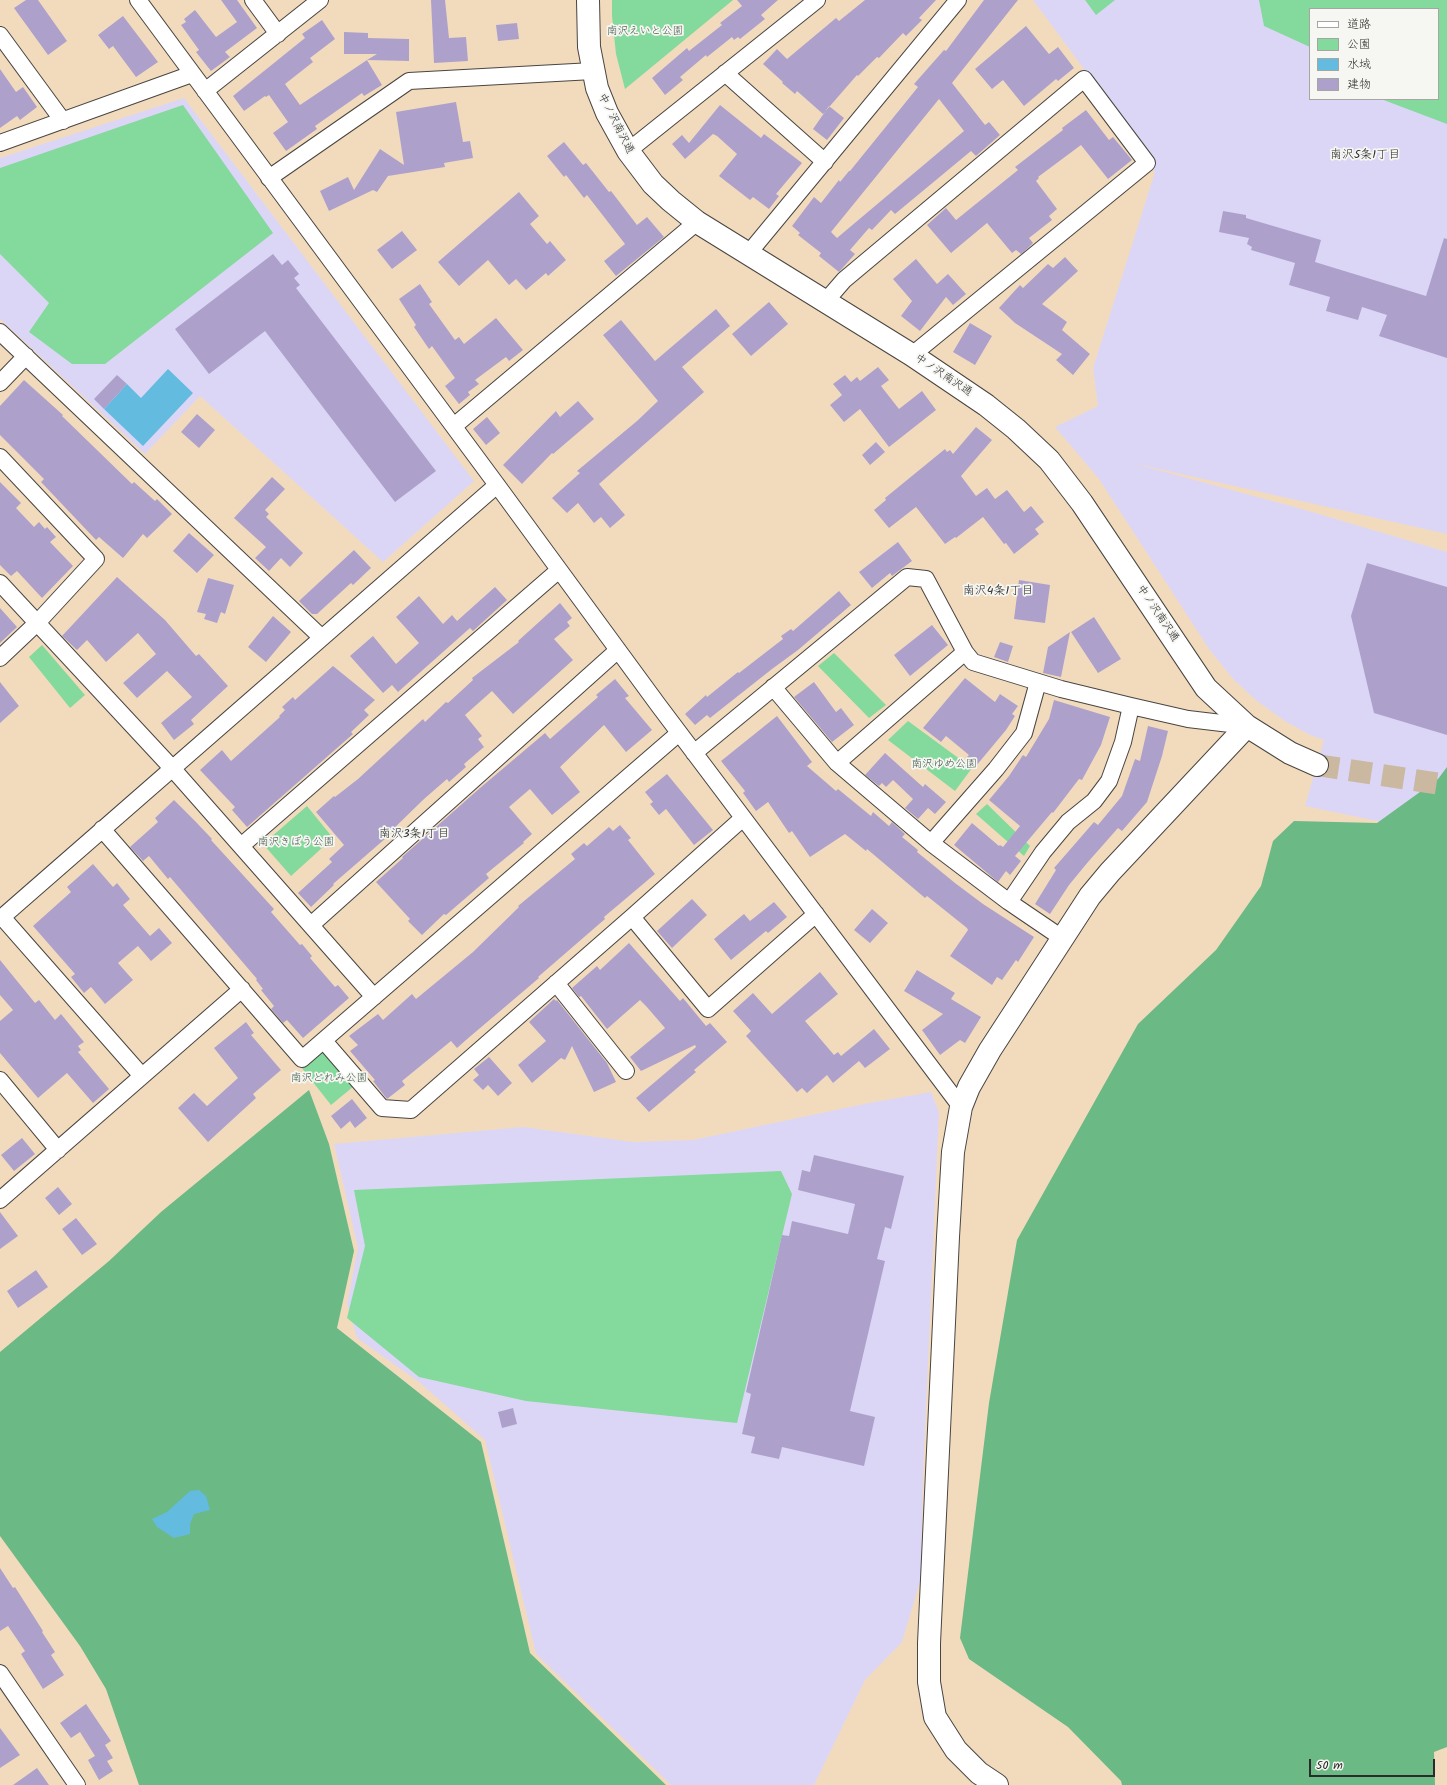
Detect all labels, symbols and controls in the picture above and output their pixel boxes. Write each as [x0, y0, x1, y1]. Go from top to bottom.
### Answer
legend [1309, 8, 1439, 100]
text: 道路 [1347, 15, 1371, 34]
park label: 南沢えいと公園 [607, 25, 683, 39]
text: 公園 [1347, 35, 1371, 54]
text: 水域 [1347, 55, 1371, 74]
text: 建物 [1347, 75, 1371, 94]
street label: 中ノ沢南沢通 [594, 92, 636, 156]
district label: 南沢5条1丁目 [1330, 149, 1400, 163]
street label: 中ノ沢南沢通 [912, 352, 974, 400]
street label: 中ノ沢南沢通 [1133, 583, 1181, 645]
district label: 南沢4条1丁目 [963, 585, 1033, 599]
park label: 南沢ゆめ公園 [911, 758, 977, 772]
district label: 南沢3条1丁目 [379, 828, 449, 842]
park label: 南沢きぼう公園 [258, 836, 334, 850]
park label: 南沢どれみ公園 [291, 1072, 367, 1086]
scale bar [1311, 1751, 1437, 1777]
text: 50 m [1316, 1756, 1343, 1775]

